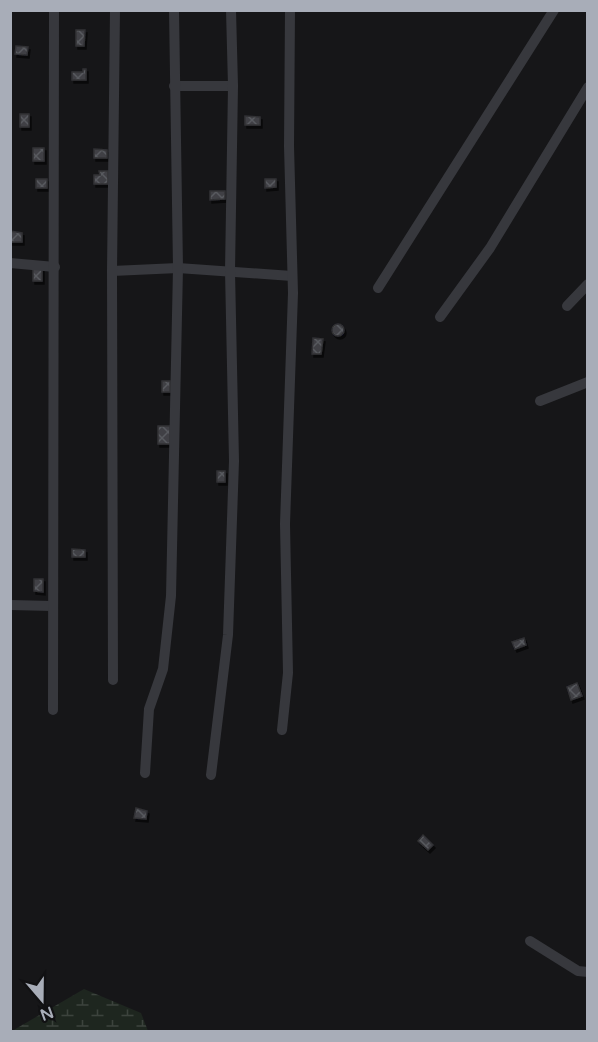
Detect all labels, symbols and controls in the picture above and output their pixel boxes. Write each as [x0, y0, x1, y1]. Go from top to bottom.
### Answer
north arrow [12, 970, 72, 1030]
text: N [37, 1002, 56, 1025]

